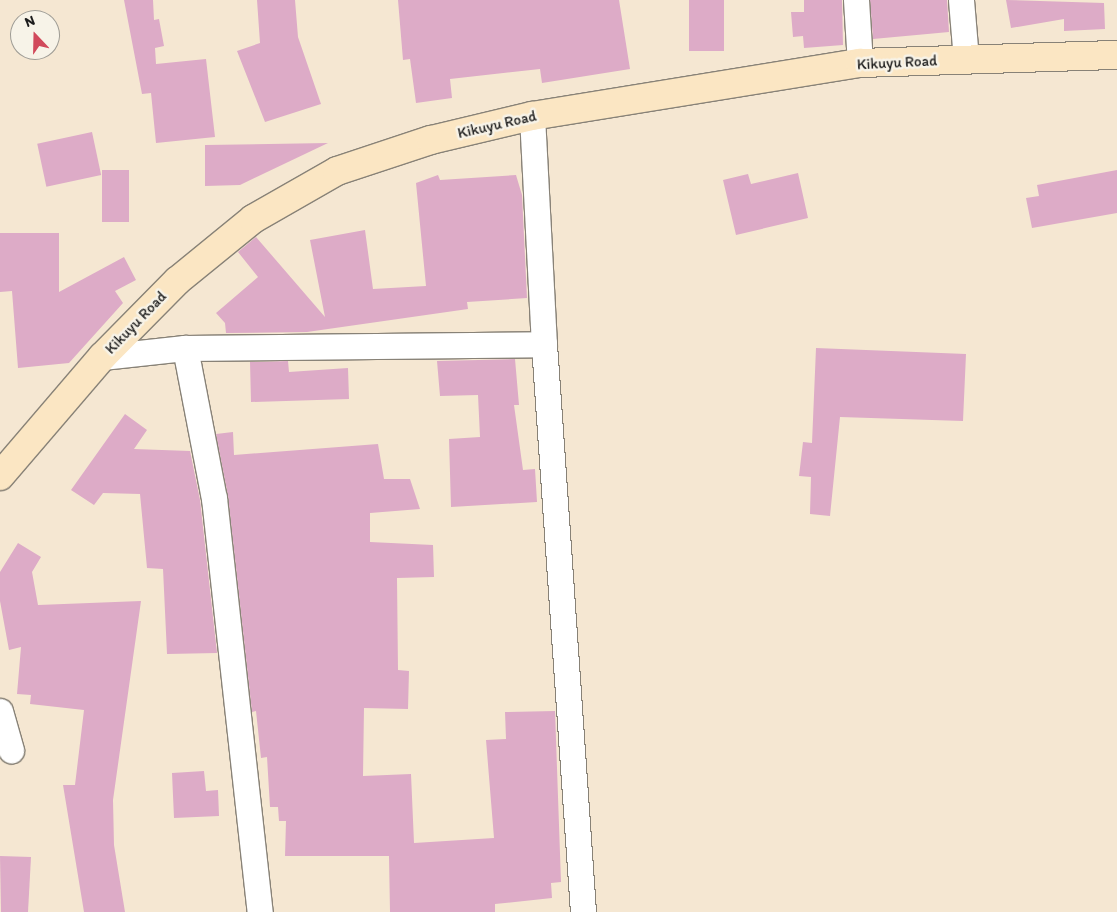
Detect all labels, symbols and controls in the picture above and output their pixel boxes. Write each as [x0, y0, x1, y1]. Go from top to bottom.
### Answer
north arrow [10, 10, 60, 60]
text: N [22, 12, 37, 31]
street label: Kikuyu Road [856, 52, 938, 74]
street label: Kikuyu Road [456, 107, 538, 143]
street label: Kikuyu Road [102, 288, 170, 358]

